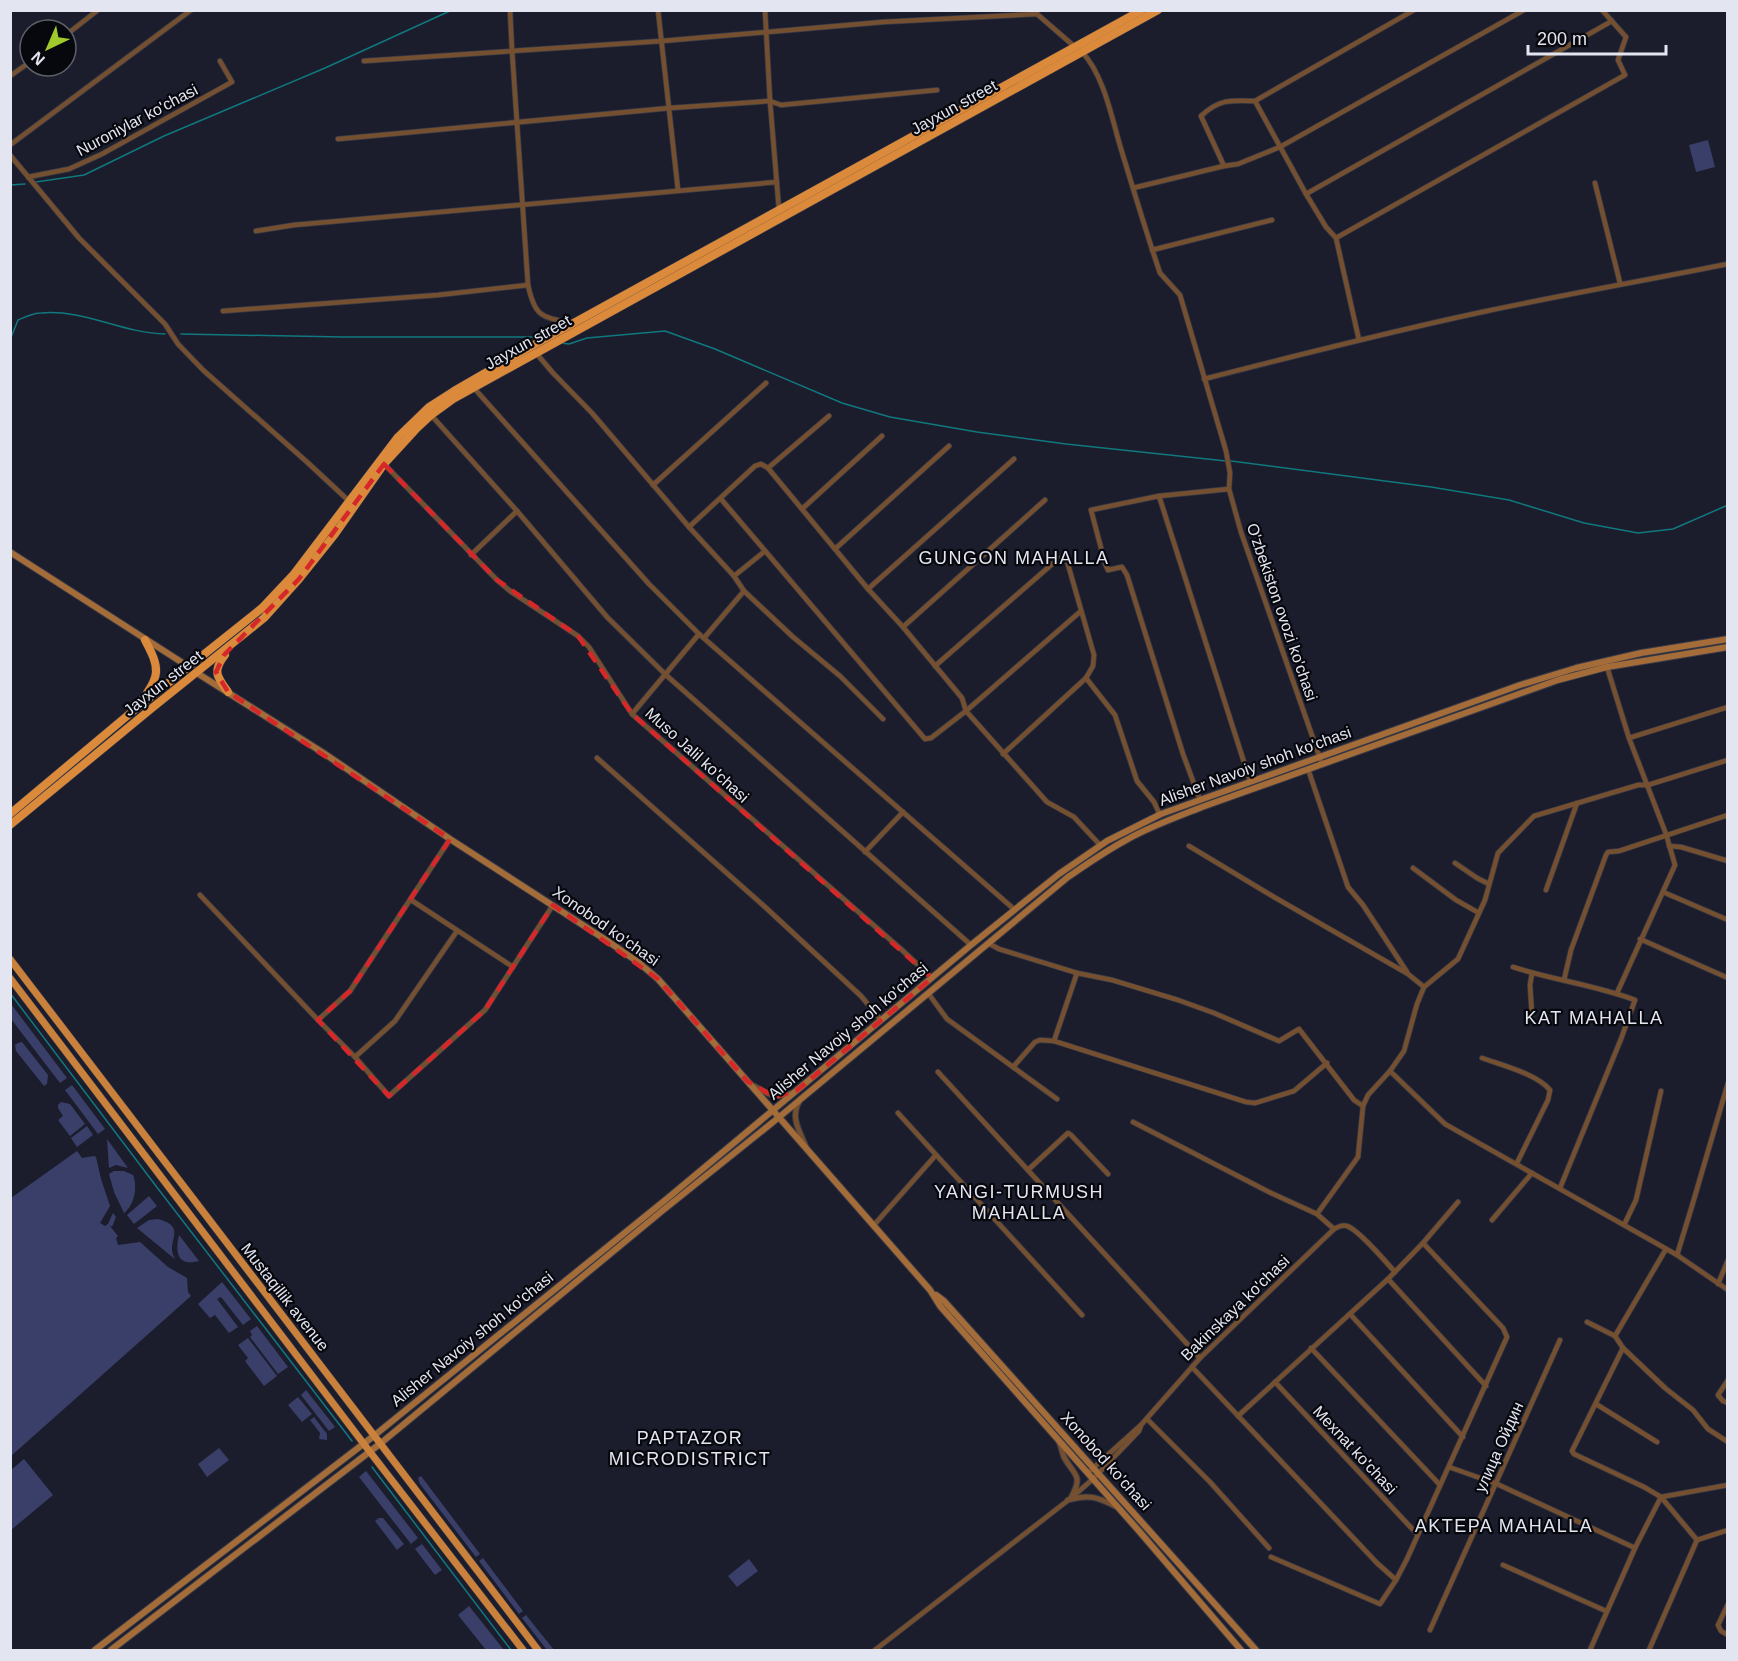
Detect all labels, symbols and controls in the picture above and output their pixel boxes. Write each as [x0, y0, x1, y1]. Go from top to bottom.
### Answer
north arrow [18, 18, 78, 78]
scale bar [1528, 18, 1666, 56]
text: 200 m [1537, 29, 1587, 49]
text: N [28, 48, 48, 69]
street label: Jayxun street [908, 76, 1000, 138]
street label: Nuroniylar ko'chasi [74, 81, 200, 159]
street label: Jayxun street [482, 311, 574, 373]
street label: O'zbekiston ovozi ko'chasi [1244, 521, 1320, 703]
district label: GUNGON MAHALLA [918, 548, 1110, 568]
street label: Jayxun street [120, 647, 206, 719]
street label: Muso Jalil ko'chasi [642, 704, 752, 806]
street label: Alisher Navoiy shoh ko'chasi [1157, 723, 1353, 809]
street label: Xonobod ko'chasi [550, 883, 662, 969]
street label: Alisher Navoiy shoh ko'chasi [765, 959, 931, 1103]
district label: KAT MAHALLA [1525, 1008, 1663, 1028]
district label: YANGI-TURMUSH MAHALLA [934, 1182, 1104, 1223]
street label: Mustaqillik avenue [238, 1240, 332, 1354]
street label: Bakinskaya ko'chasi [1177, 1252, 1293, 1364]
street label: Alisher Navoiy shoh ko'chasi [388, 1268, 556, 1410]
street label: улица Ойдин [1472, 1399, 1526, 1495]
street label: Mexnat ko'chasi [1310, 1402, 1400, 1498]
street label: Xonobod ko'chasi [1058, 1409, 1154, 1513]
district label: PAРTAZOR MICRODISTRICT [609, 1428, 771, 1469]
district label: AKTEPA MAHALLA [1415, 1516, 1593, 1536]

